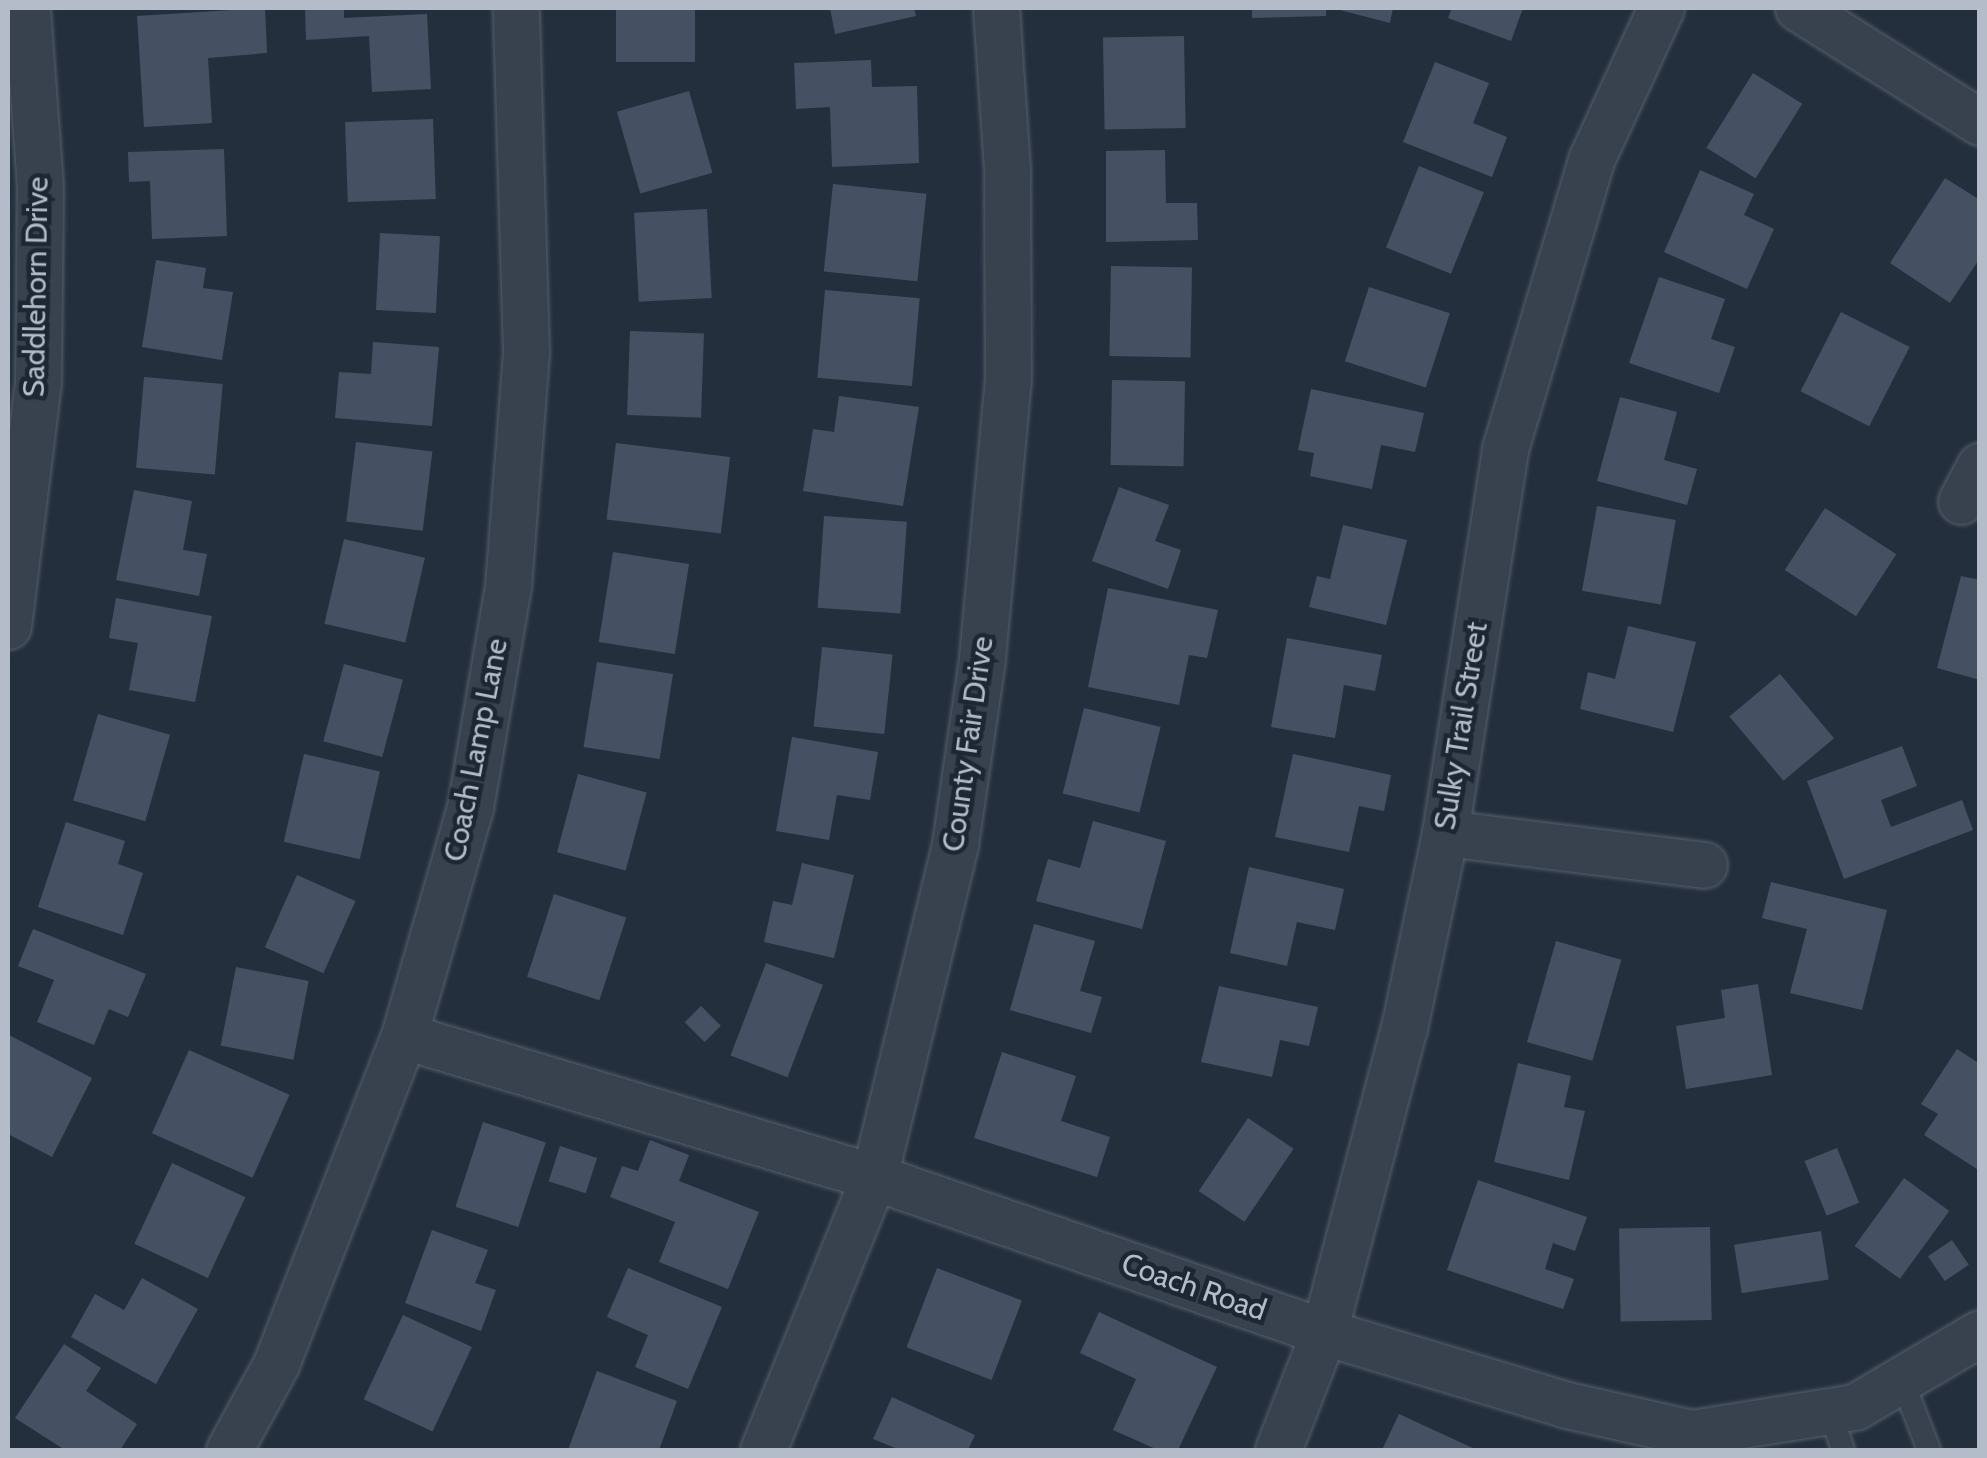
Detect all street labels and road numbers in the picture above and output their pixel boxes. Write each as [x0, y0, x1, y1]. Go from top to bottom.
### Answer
street label: Saddlehorn Drive [16, 176, 56, 398]
street label: Sulky Trail Street [1427, 620, 1495, 832]
street label: County Fair Drive [935, 634, 1001, 854]
street label: Coach Lamp Lane [437, 635, 515, 865]
street label: Coach Road [1117, 1245, 1271, 1329]

